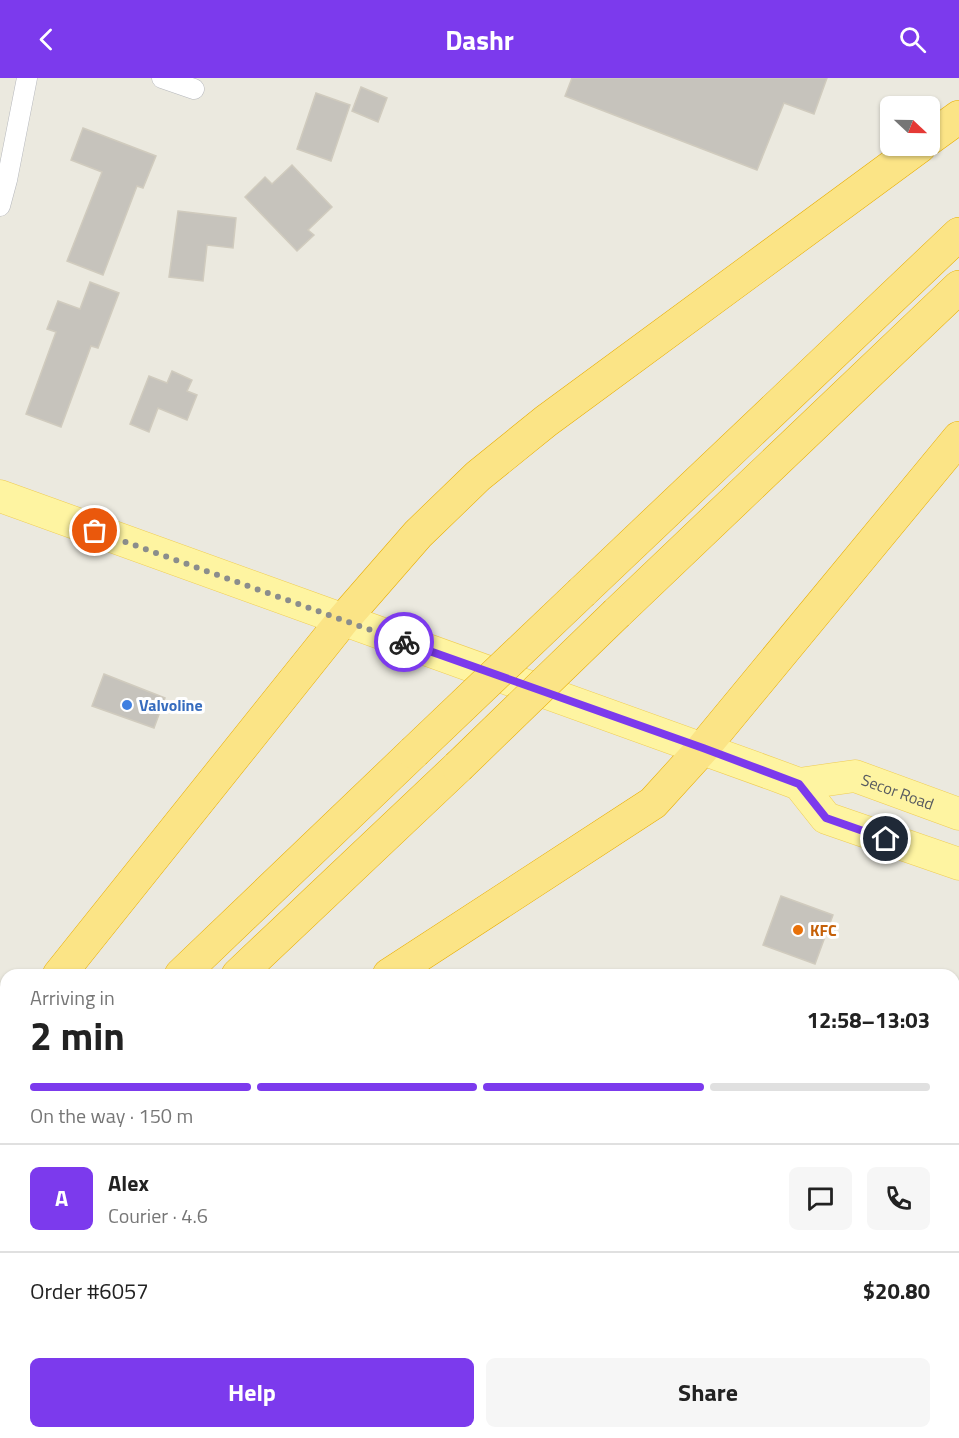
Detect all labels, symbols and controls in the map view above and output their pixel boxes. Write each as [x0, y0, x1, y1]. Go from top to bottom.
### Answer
text: Dashr [445, 19, 514, 60]
icon: back [30, 23, 63, 56]
icon: search [896, 23, 929, 56]
north arrow [880, 96, 940, 156]
map controls [880, 96, 940, 156]
pin [69, 505, 120, 556]
icon: bag [78, 514, 111, 547]
courier [374, 612, 434, 672]
icon: bike [388, 626, 421, 659]
place label: Valvoline [139, 693, 203, 717]
marker: Valvoline [120, 698, 134, 712]
street label: Secor Road [858, 767, 937, 816]
pin [860, 813, 911, 864]
icon: home [869, 822, 902, 855]
place label: KFC [810, 918, 837, 942]
marker: KFC [791, 923, 805, 937]
text: Arriving in [30, 982, 115, 1013]
text: 12:58–13:03 [807, 1003, 930, 1037]
text: 2 min [30, 1006, 125, 1065]
text: On the way · 150 m [30, 1100, 193, 1131]
text: Alex [108, 1166, 149, 1200]
button: chat [789, 1167, 852, 1230]
button: phone [867, 1167, 930, 1230]
text: A [55, 1181, 68, 1215]
text: Courier · 4.6 [108, 1200, 208, 1231]
text: Order #6057 [30, 1274, 149, 1308]
text: $20.80 [863, 1274, 930, 1308]
button: Help [30, 1358, 474, 1427]
button: Share [486, 1358, 930, 1427]

